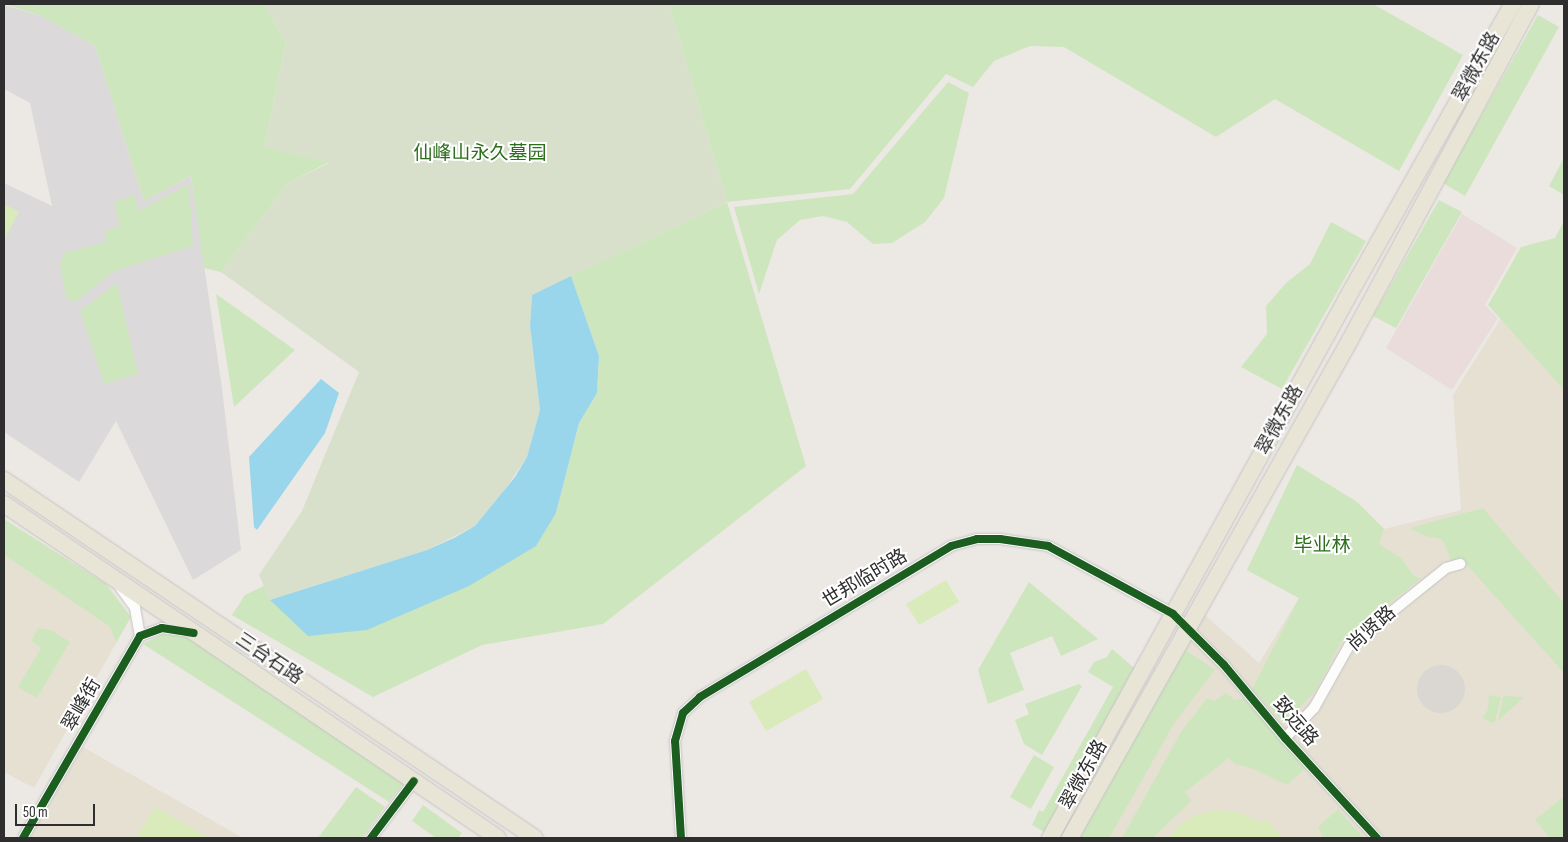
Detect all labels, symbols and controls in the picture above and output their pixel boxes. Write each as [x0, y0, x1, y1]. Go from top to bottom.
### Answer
street label: 翠微东路 [1449, 28, 1505, 106]
park label: 仙峰山永久墓园 [414, 143, 546, 165]
street label: 翠微东路 [1252, 381, 1308, 459]
park label: 毕业林 [1294, 535, 1350, 557]
street label: 世邦临时路 [818, 545, 912, 613]
street label: 尚贤路 [1343, 601, 1401, 657]
street label: 三台石路 [231, 628, 307, 690]
street label: 翠峰街 [58, 675, 106, 735]
street label: 致远路 [1268, 693, 1322, 751]
street label: 翠微东路 [1056, 736, 1112, 814]
scale bar [18, 794, 98, 826]
text: 50 m [23, 803, 48, 822]

